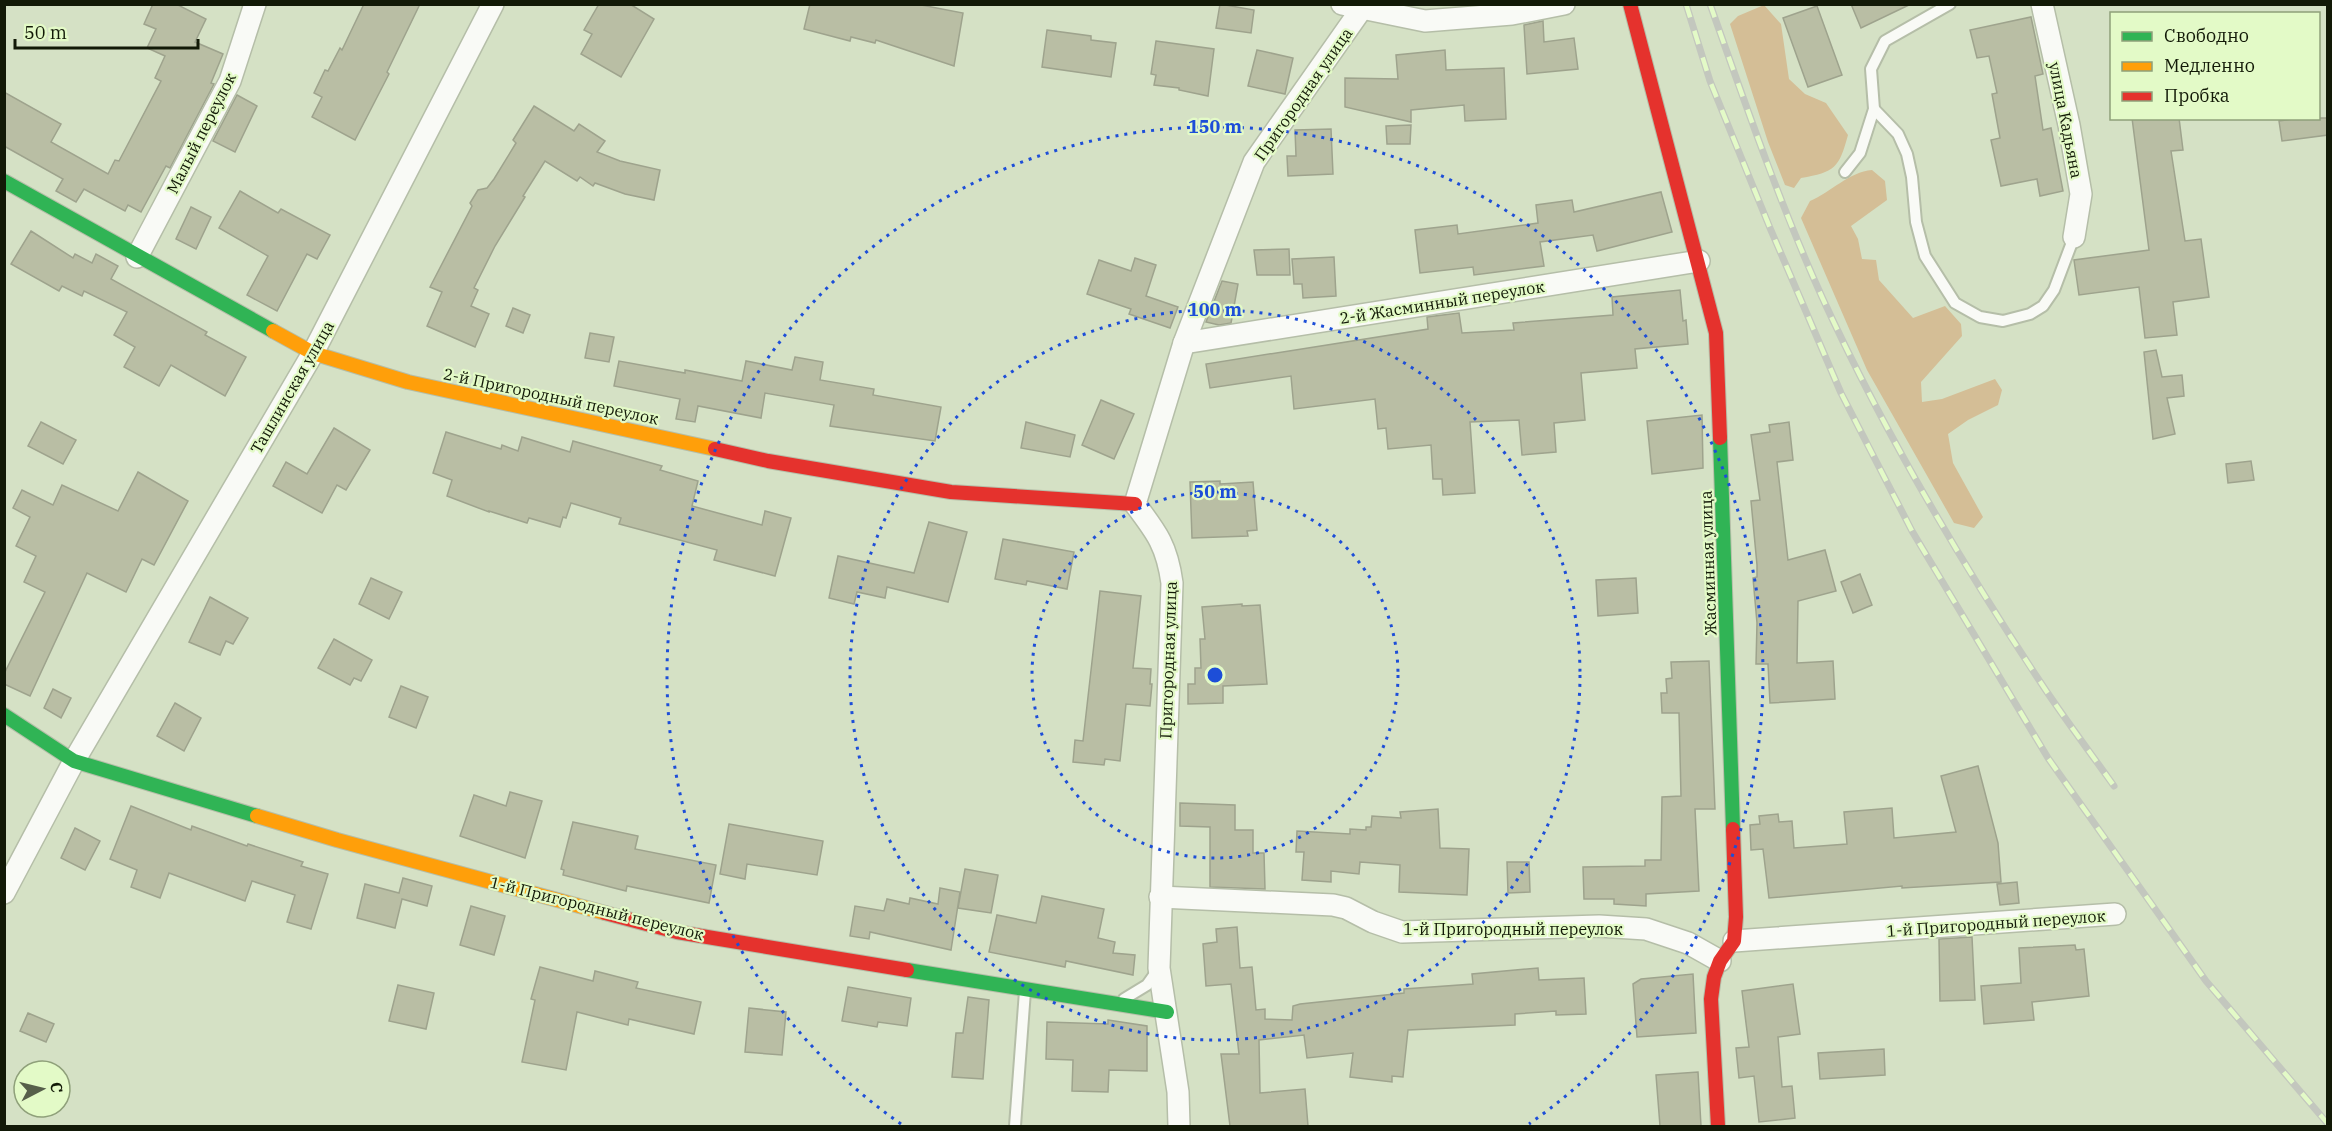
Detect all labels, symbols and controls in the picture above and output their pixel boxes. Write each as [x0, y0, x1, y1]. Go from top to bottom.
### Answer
scale bar [15, 12, 198, 50]
legend [2110, 12, 2320, 120]
text: 50 m [24, 21, 67, 44]
street label: Пригородная улица [1250, 23, 1357, 164]
text: Свободно [2164, 24, 2249, 47]
text: Медленно [2164, 54, 2255, 77]
street label: улица Кадьяна [2045, 60, 2087, 180]
street label: Малый переулок [162, 69, 240, 197]
text: Пробка [2164, 84, 2230, 107]
text: 150 m [1188, 115, 1243, 138]
street label: 2-й Жасминный переулок [1338, 276, 1546, 328]
text: 100 m [1188, 298, 1243, 321]
street label: Ташлинская улица [246, 317, 338, 457]
street label: 2-й Пригородный переулок [442, 363, 661, 429]
text: 50 m [1193, 480, 1237, 503]
street label: Жасминная улица [1695, 490, 1721, 636]
street label: Пригородная улица [1155, 580, 1181, 739]
centre of rings [1205, 665, 1225, 685]
street label: 1-й Пригородный переулок [488, 872, 707, 944]
street label: 1-й Пригородный переулок [1886, 905, 2107, 941]
street label: 1-й Пригородный переулок [1403, 919, 1623, 939]
north arrow [12, 1059, 72, 1119]
text: С [46, 1081, 67, 1094]

